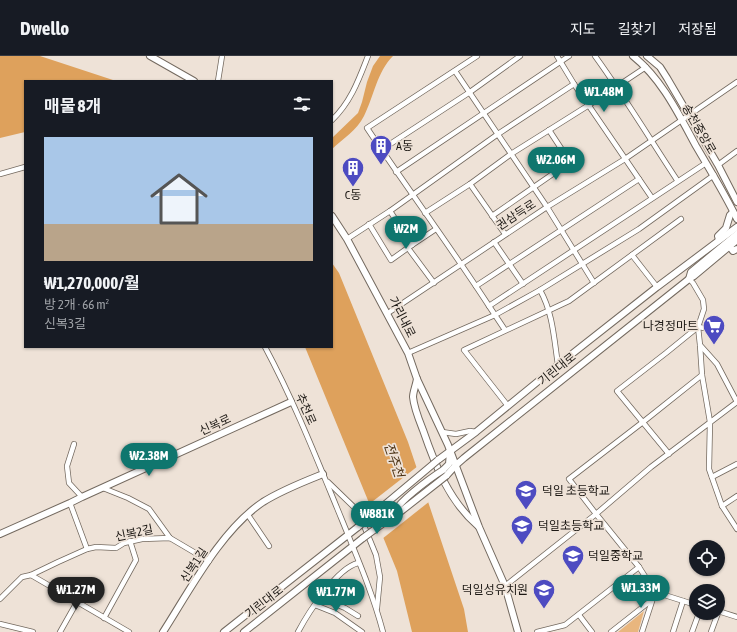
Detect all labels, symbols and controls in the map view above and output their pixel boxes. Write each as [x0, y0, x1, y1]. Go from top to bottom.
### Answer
text: Dwello [20, 17, 69, 39]
text: 지도 [570, 21, 596, 37]
text: 길찾기 [618, 21, 656, 37]
text: 저장됨 [678, 21, 717, 37]
pin: ₩1.48M [571, 79, 637, 113]
text: ₩1.48M [585, 84, 623, 99]
icon: filters [291, 93, 313, 115]
text: 매물 8개 [44, 96, 101, 116]
street label: 송천중앙로 [679, 102, 719, 156]
building icon: A동 [368, 133, 394, 166]
place label: A동 [396, 139, 413, 153]
pin: ₩2.06M [523, 147, 589, 181]
text: ₩2.06M [537, 152, 575, 167]
building icon: C동 [340, 155, 366, 188]
icon: home [143, 163, 215, 235]
place label: C동 [345, 188, 361, 202]
street label: 권삼득로 [494, 197, 538, 233]
pin: ₩2M [387, 216, 425, 250]
text: ₩2M [394, 221, 418, 236]
text: ₩1,270,000/월 [44, 273, 140, 293]
street label: 가리내로 [386, 294, 418, 340]
text: 방 2개 · 66 m² [44, 297, 109, 312]
supermarket icon: 나경정마트 [701, 313, 727, 346]
text: 신복3길 [44, 316, 86, 331]
place label: 나경정마트 [643, 319, 698, 333]
street label: 기린대로 [535, 350, 579, 388]
street label: 추천로 [293, 391, 319, 427]
street label: 신복로 [197, 412, 233, 438]
water label: 전주천 [381, 441, 407, 480]
pin: ₩2.38M [116, 443, 182, 477]
text: ₩2.38M [130, 448, 168, 463]
school or university icon: 덕일 초등학교 [513, 478, 539, 511]
place label: 덕일 초등학교 [542, 484, 610, 498]
pin: ₩881K [349, 501, 405, 535]
text: ₩881K [360, 506, 394, 521]
school or university icon: 덕일초등학교 [509, 513, 535, 546]
place label: 덕일초등학교 [538, 519, 604, 533]
street label: 신복2길 [114, 522, 154, 544]
map controls [689, 540, 725, 620]
button: locate [689, 540, 725, 576]
school or university icon: 덕일중학교 [560, 543, 586, 576]
street label: 신복1길 [178, 545, 210, 585]
place label: 덕일중학교 [588, 549, 643, 563]
pin: ₩1.33M [608, 575, 674, 609]
pin: ₩1.27M [43, 577, 109, 611]
school or university icon: 덕일성유치원 [531, 577, 557, 610]
pin: ₩1.77M [303, 579, 369, 613]
text: ₩1.33M [622, 580, 660, 595]
text: ₩1.27M [57, 582, 95, 597]
street label: 기린대로 [242, 583, 286, 621]
place label: 덕일성유치원 [462, 583, 528, 597]
text: ₩1.77M [317, 584, 355, 599]
button: layers [689, 584, 725, 620]

